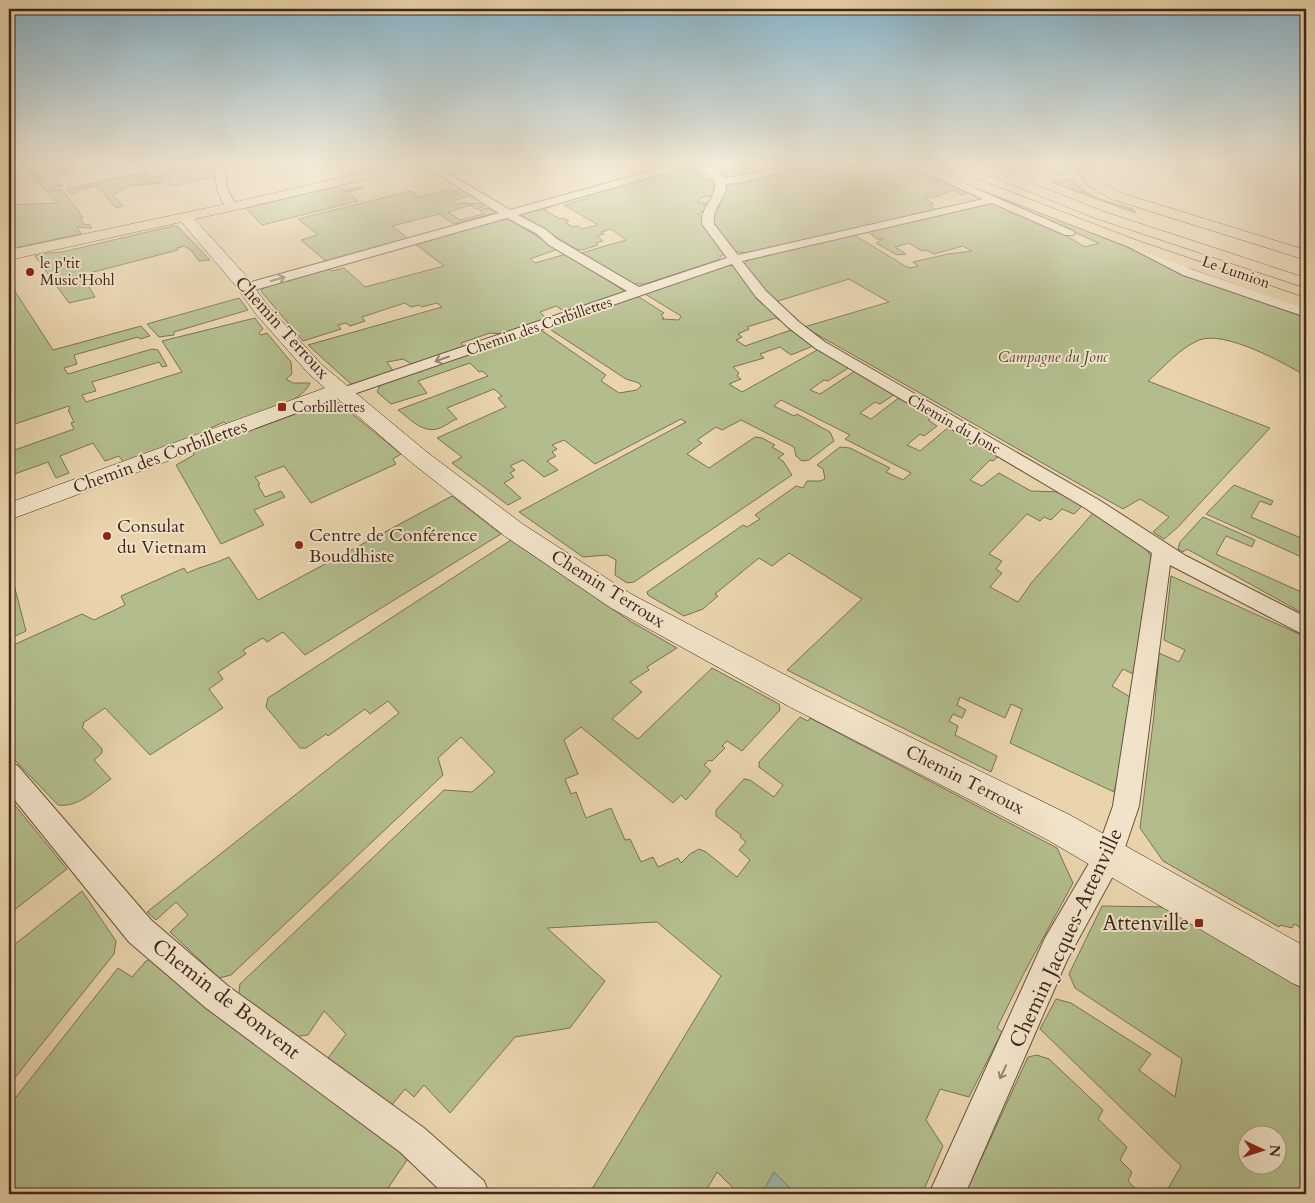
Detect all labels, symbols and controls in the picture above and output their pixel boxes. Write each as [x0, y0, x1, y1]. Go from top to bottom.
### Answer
street label: Le Lumion [1199, 251, 1273, 293]
place label: le p'tit Music'Hohl [40, 253, 115, 290]
marker: le p'tit Music'Hohl [24, 266, 36, 278]
street label: Chemin Terroux [229, 271, 335, 385]
one-way arrow [269, 274, 285, 283]
street label: Chemin des Corbillettes [463, 292, 615, 360]
park label: Campagne du Jonc [998, 347, 1108, 367]
one-way arrow [434, 354, 450, 364]
street label: Chemin du Jonc [904, 389, 1005, 459]
place label: Corbillettes [292, 397, 365, 417]
marker: Corbillettes [276, 401, 288, 413]
street label: Chemin des Corbillettes [70, 414, 250, 500]
place label: Consulat du Vietnam [117, 514, 207, 560]
place label: Centre de Conférence Bouddhiste [309, 523, 478, 569]
marker: Consulat du Vietnam [101, 530, 113, 542]
marker: Centre de Conférence Bouddhiste [293, 539, 305, 551]
street label: Chemin Terroux [546, 544, 670, 634]
street label: Chemin Terroux [901, 739, 1029, 821]
street label: Chemin Jacques-Attenville [1002, 823, 1130, 1053]
place label: Attenville [1103, 909, 1189, 938]
marker: Attenville [1193, 917, 1205, 929]
street label: Chemin de Bonvent [146, 932, 307, 1066]
one-way arrow [997, 1064, 1007, 1079]
north arrow [1238, 1126, 1288, 1176]
text: N [1265, 1144, 1284, 1158]

